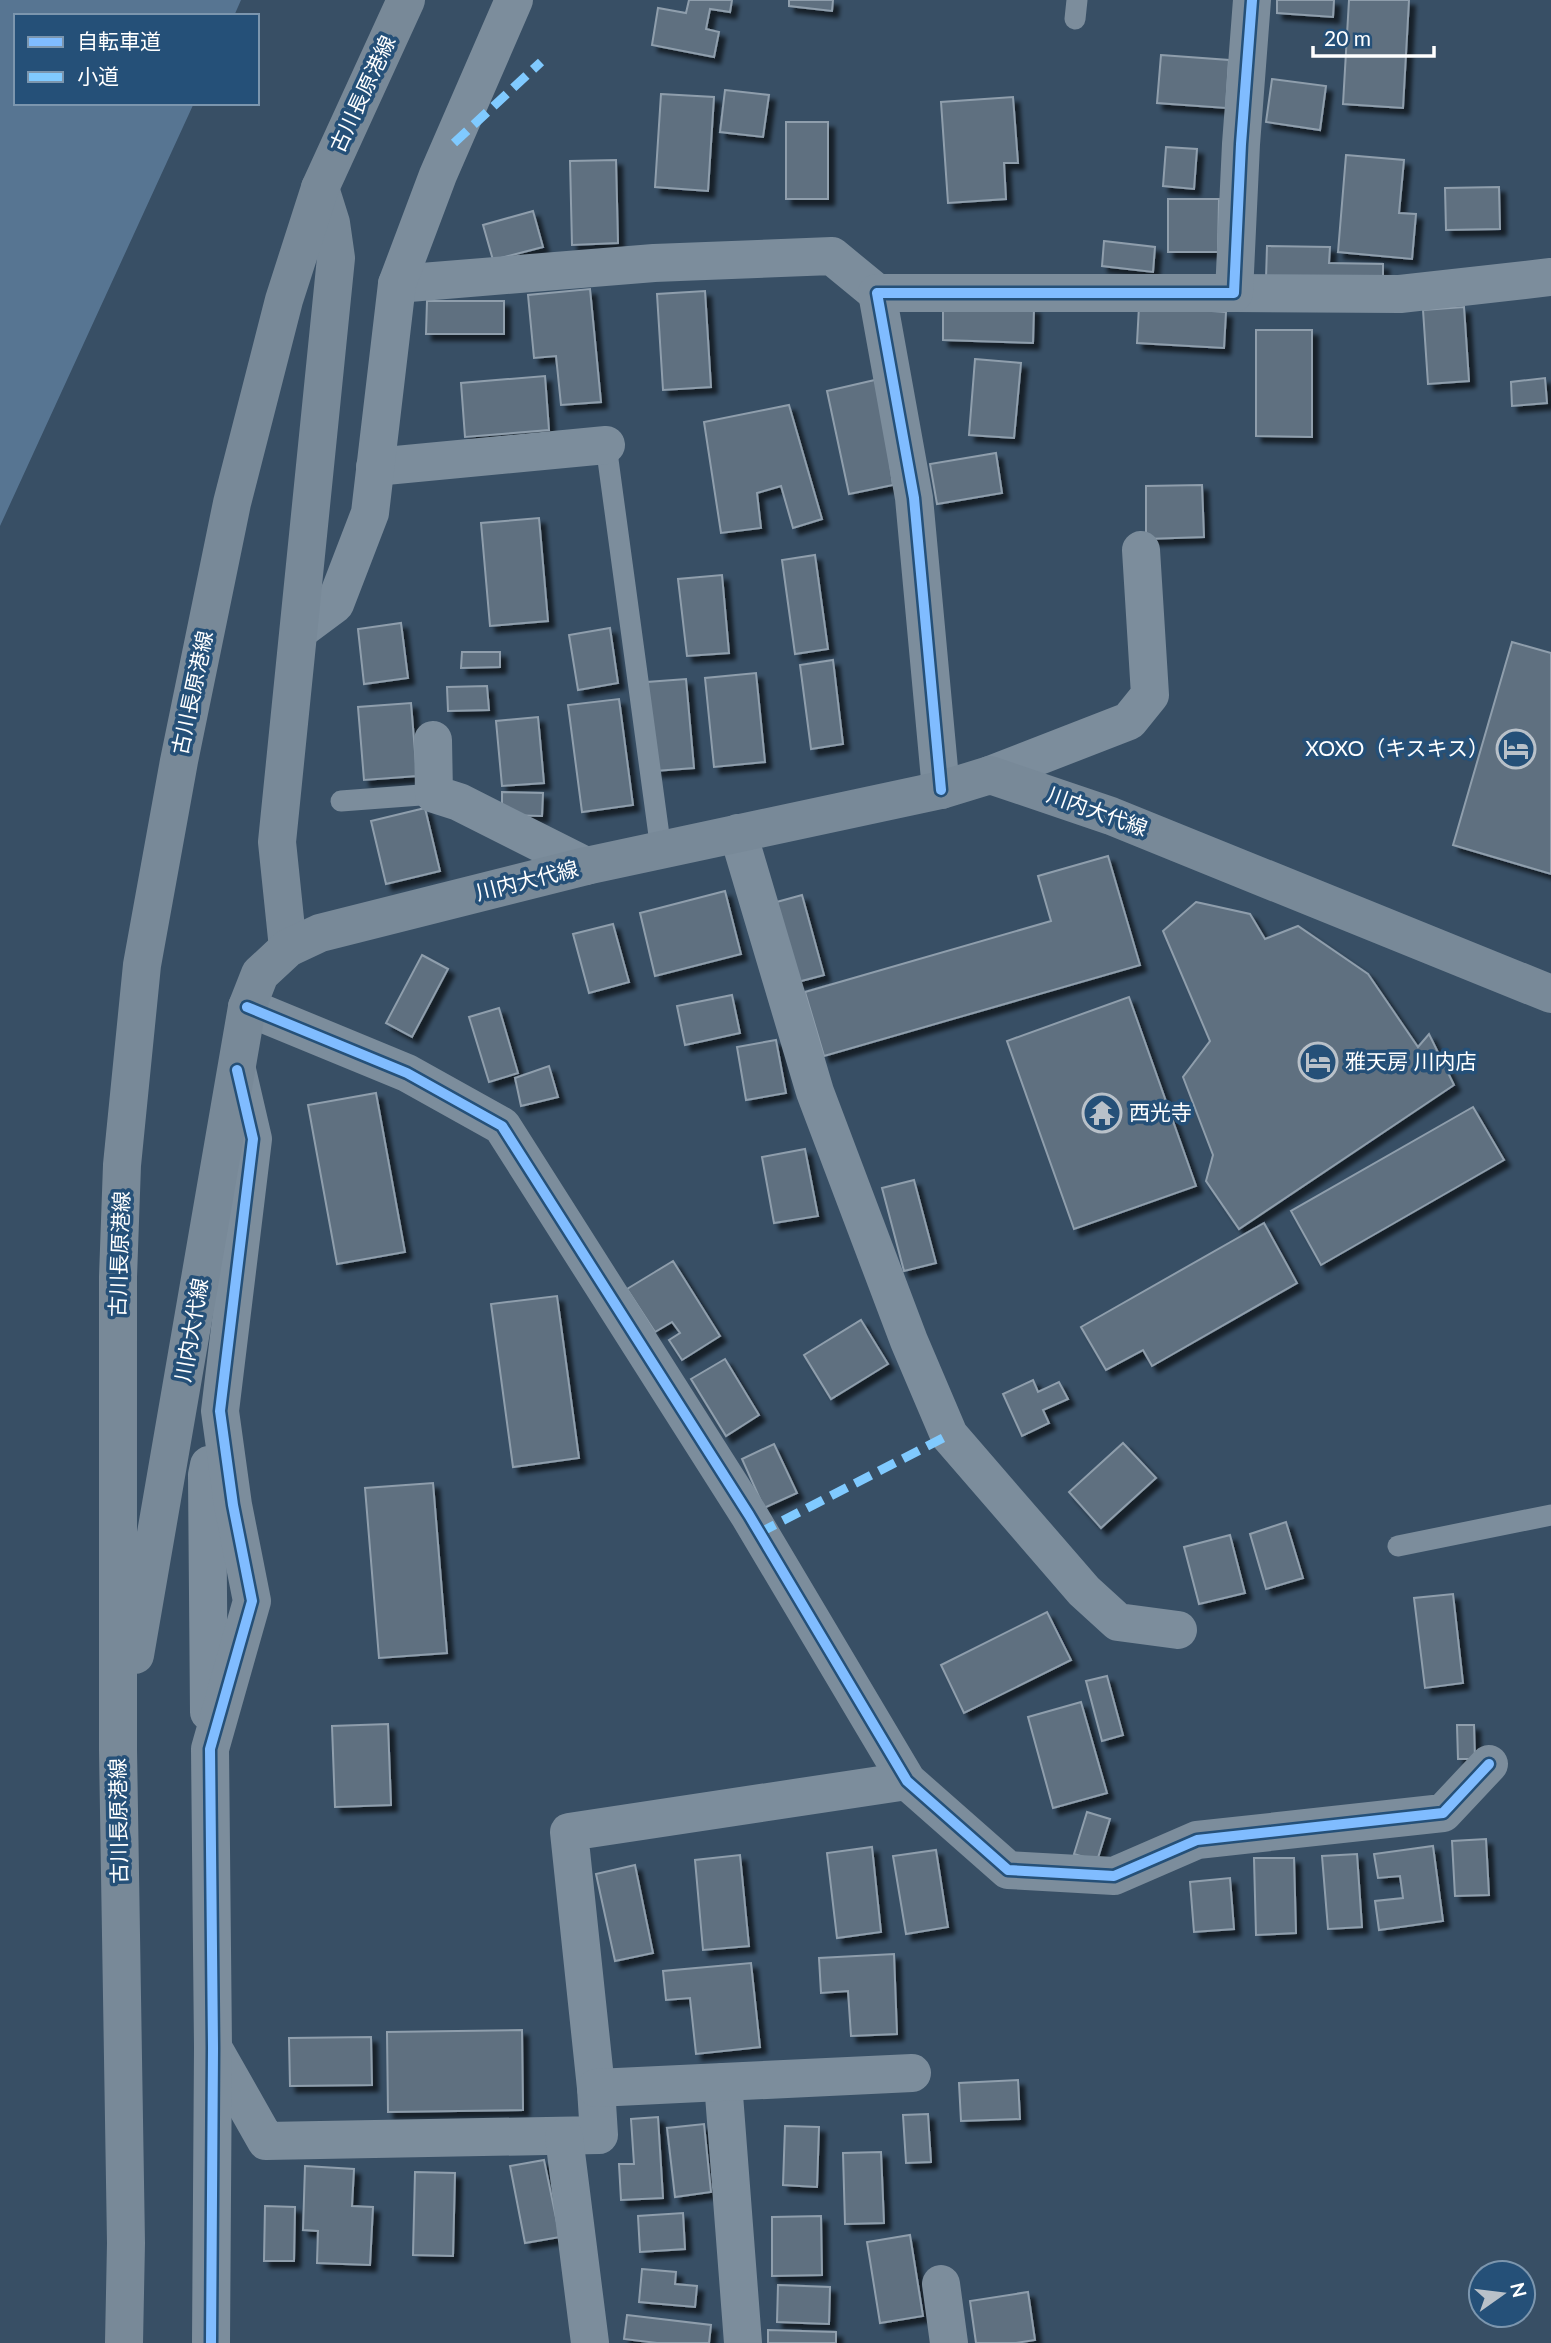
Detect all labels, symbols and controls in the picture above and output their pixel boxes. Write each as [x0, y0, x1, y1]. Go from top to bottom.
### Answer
legend [14, 14, 259, 105]
scale bar [1313, 14, 1434, 58]
text: 20 m [1324, 25, 1371, 50]
text: 自転車道 [77, 28, 161, 53]
street label: 古川長原港線 [324, 31, 400, 156]
text: 小道 [77, 63, 119, 88]
street label: 古川長原港線 [166, 628, 217, 757]
hotel icon: XOXO（キスキス） [1495, 728, 1537, 770]
place label: XOXO（キスキス） [1305, 735, 1489, 760]
street label: 川内大代線 [1044, 781, 1151, 840]
street label: 川内大代線 [473, 855, 581, 904]
hotel icon: 雅天房 川内店 [1297, 1041, 1339, 1083]
place label: 雅天房 川内店 [1345, 1048, 1476, 1073]
temple icon: 西光寺 [1081, 1092, 1123, 1134]
place label: 西光寺 [1129, 1099, 1192, 1124]
street label: 古川長原港線 [104, 1191, 133, 1317]
street label: 川内大代線 [169, 1276, 212, 1384]
street label: 古川長原港線 [104, 1758, 131, 1884]
north arrow [1467, 2259, 1537, 2329]
text: N [1506, 2280, 1532, 2300]

